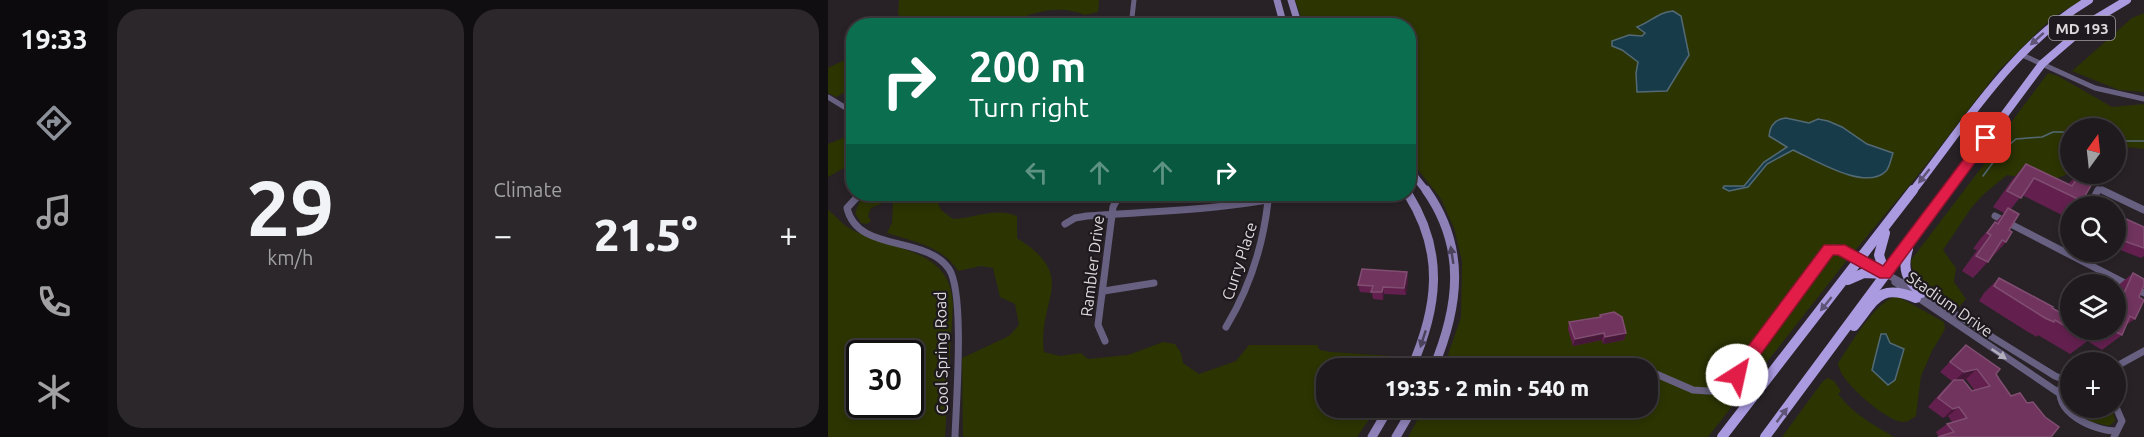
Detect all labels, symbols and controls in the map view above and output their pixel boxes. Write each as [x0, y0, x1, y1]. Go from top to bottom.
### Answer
road number: MD 193 [2049, 16, 2115, 40]
text: 19:33 [20, 24, 88, 54]
one-way arrow [2030, 32, 2045, 45]
icon: right [870, 42, 948, 120]
text: 200 m [969, 43, 1086, 90]
text: Turn right [969, 92, 1089, 122]
icon: directions [33, 102, 75, 144]
pin [1960, 112, 2011, 163]
north arrow [2060, 118, 2126, 184]
map controls [2060, 118, 2126, 418]
icon: arrive [1969, 121, 2002, 154]
icon: left [1020, 156, 1053, 189]
icon: ahead [1083, 156, 1116, 189]
icon: ahead [1146, 156, 1179, 189]
icon: right [1209, 156, 1242, 189]
text: 29 [246, 163, 334, 251]
one-way arrow [1919, 169, 1931, 184]
text: Climate [494, 178, 562, 201]
icon: music [33, 191, 75, 233]
button: search [2060, 196, 2126, 262]
text: 21.5° [594, 209, 698, 260]
street label: Rambler Drive [1077, 214, 1107, 318]
text: − [494, 216, 512, 253]
text: + [779, 216, 798, 253]
street label: Curry Place [1218, 220, 1260, 302]
one-way arrow [1448, 245, 1457, 264]
text: km/h [267, 246, 313, 269]
street label: Stadium Drive [1904, 268, 1996, 340]
button: layers [2060, 274, 2126, 340]
icon: phone [33, 281, 75, 323]
street label: Cool Spring Road [931, 291, 951, 415]
one-way arrow [1819, 296, 1832, 312]
one-way arrow [1418, 330, 1427, 348]
speed limit sign: 30 [846, 340, 924, 418]
position arrow [1705, 343, 1769, 407]
one-way arrow [1991, 348, 2007, 360]
button: + [2060, 352, 2126, 418]
icon: climate [33, 371, 75, 413]
text: 19:35 · 2 min · 540 m [1385, 375, 1589, 400]
one-way arrow [1776, 408, 1788, 424]

